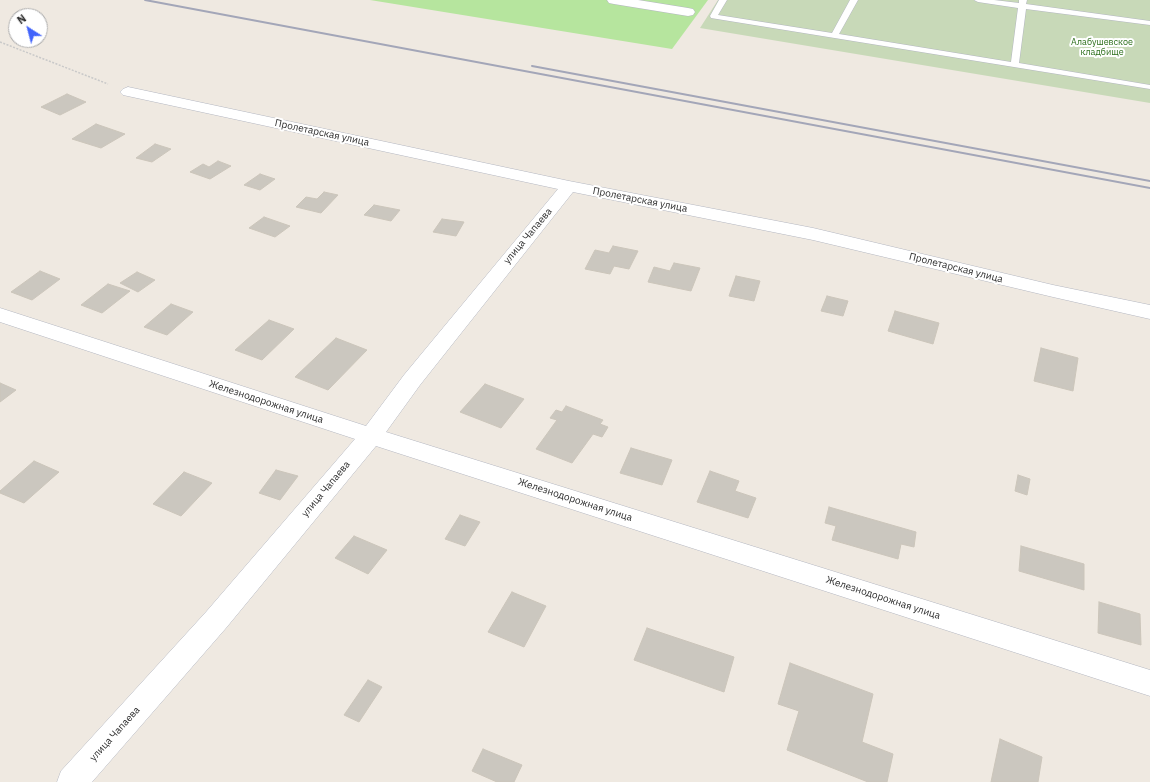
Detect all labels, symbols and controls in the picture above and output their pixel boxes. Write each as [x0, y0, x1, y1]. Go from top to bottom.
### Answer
north arrow [8, 8, 48, 48]
text: N [14, 11, 29, 27]
park label: Алабушевское кладбище [1071, 37, 1133, 58]
street label: Пролетарская улица [274, 117, 370, 149]
street label: Пролетарская улица [592, 185, 688, 215]
street label: улица Чапаева [501, 206, 555, 266]
street label: Пролетарская улица [908, 251, 1004, 285]
street label: Железнодорожная улица [207, 378, 325, 426]
street label: улица Чапаева [299, 459, 353, 519]
street label: Железнодорожная улица [516, 476, 634, 524]
street label: Железнодорожная улица [824, 574, 942, 622]
street label: улица Чапаева [87, 704, 143, 764]

